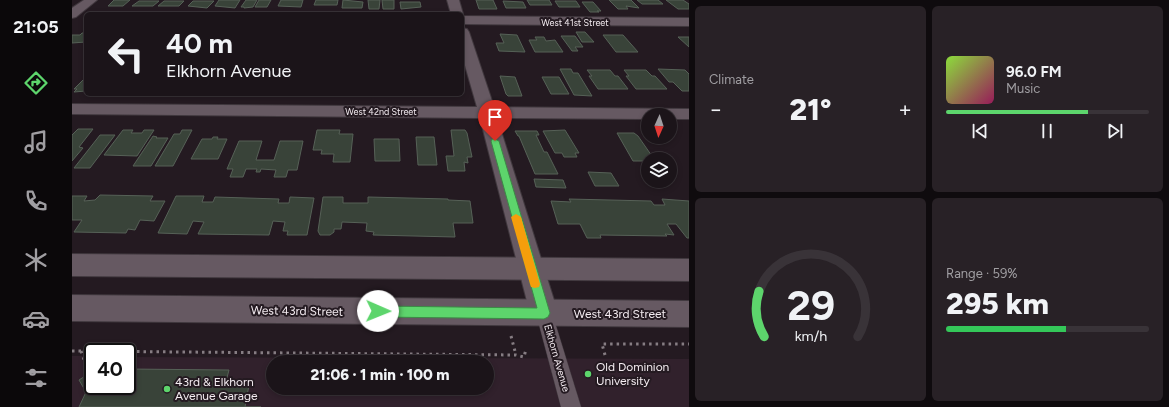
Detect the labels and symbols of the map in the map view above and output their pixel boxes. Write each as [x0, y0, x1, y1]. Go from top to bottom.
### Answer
street label: West 41st Street [541, 17, 609, 28]
pin [478, 100, 512, 141]
street label: West 42nd Street [345, 106, 417, 117]
north arrow [641, 108, 677, 144]
position arrow [357, 290, 399, 332]
street label: West 43rd Street [251, 303, 344, 319]
street label: West 43rd Street [574, 307, 667, 321]
street label: Elkhorn Avenue [541, 323, 573, 394]
speed limit sign: 40 [84, 343, 136, 395]
place label: Old Dominion University [596, 360, 670, 388]
marker: Old Dominion University [583, 369, 593, 379]
place label: 43rd & Elkhorn Avenue Garage [175, 375, 258, 403]
marker: 43rd & Elkhorn Avenue Garage [162, 384, 172, 394]

